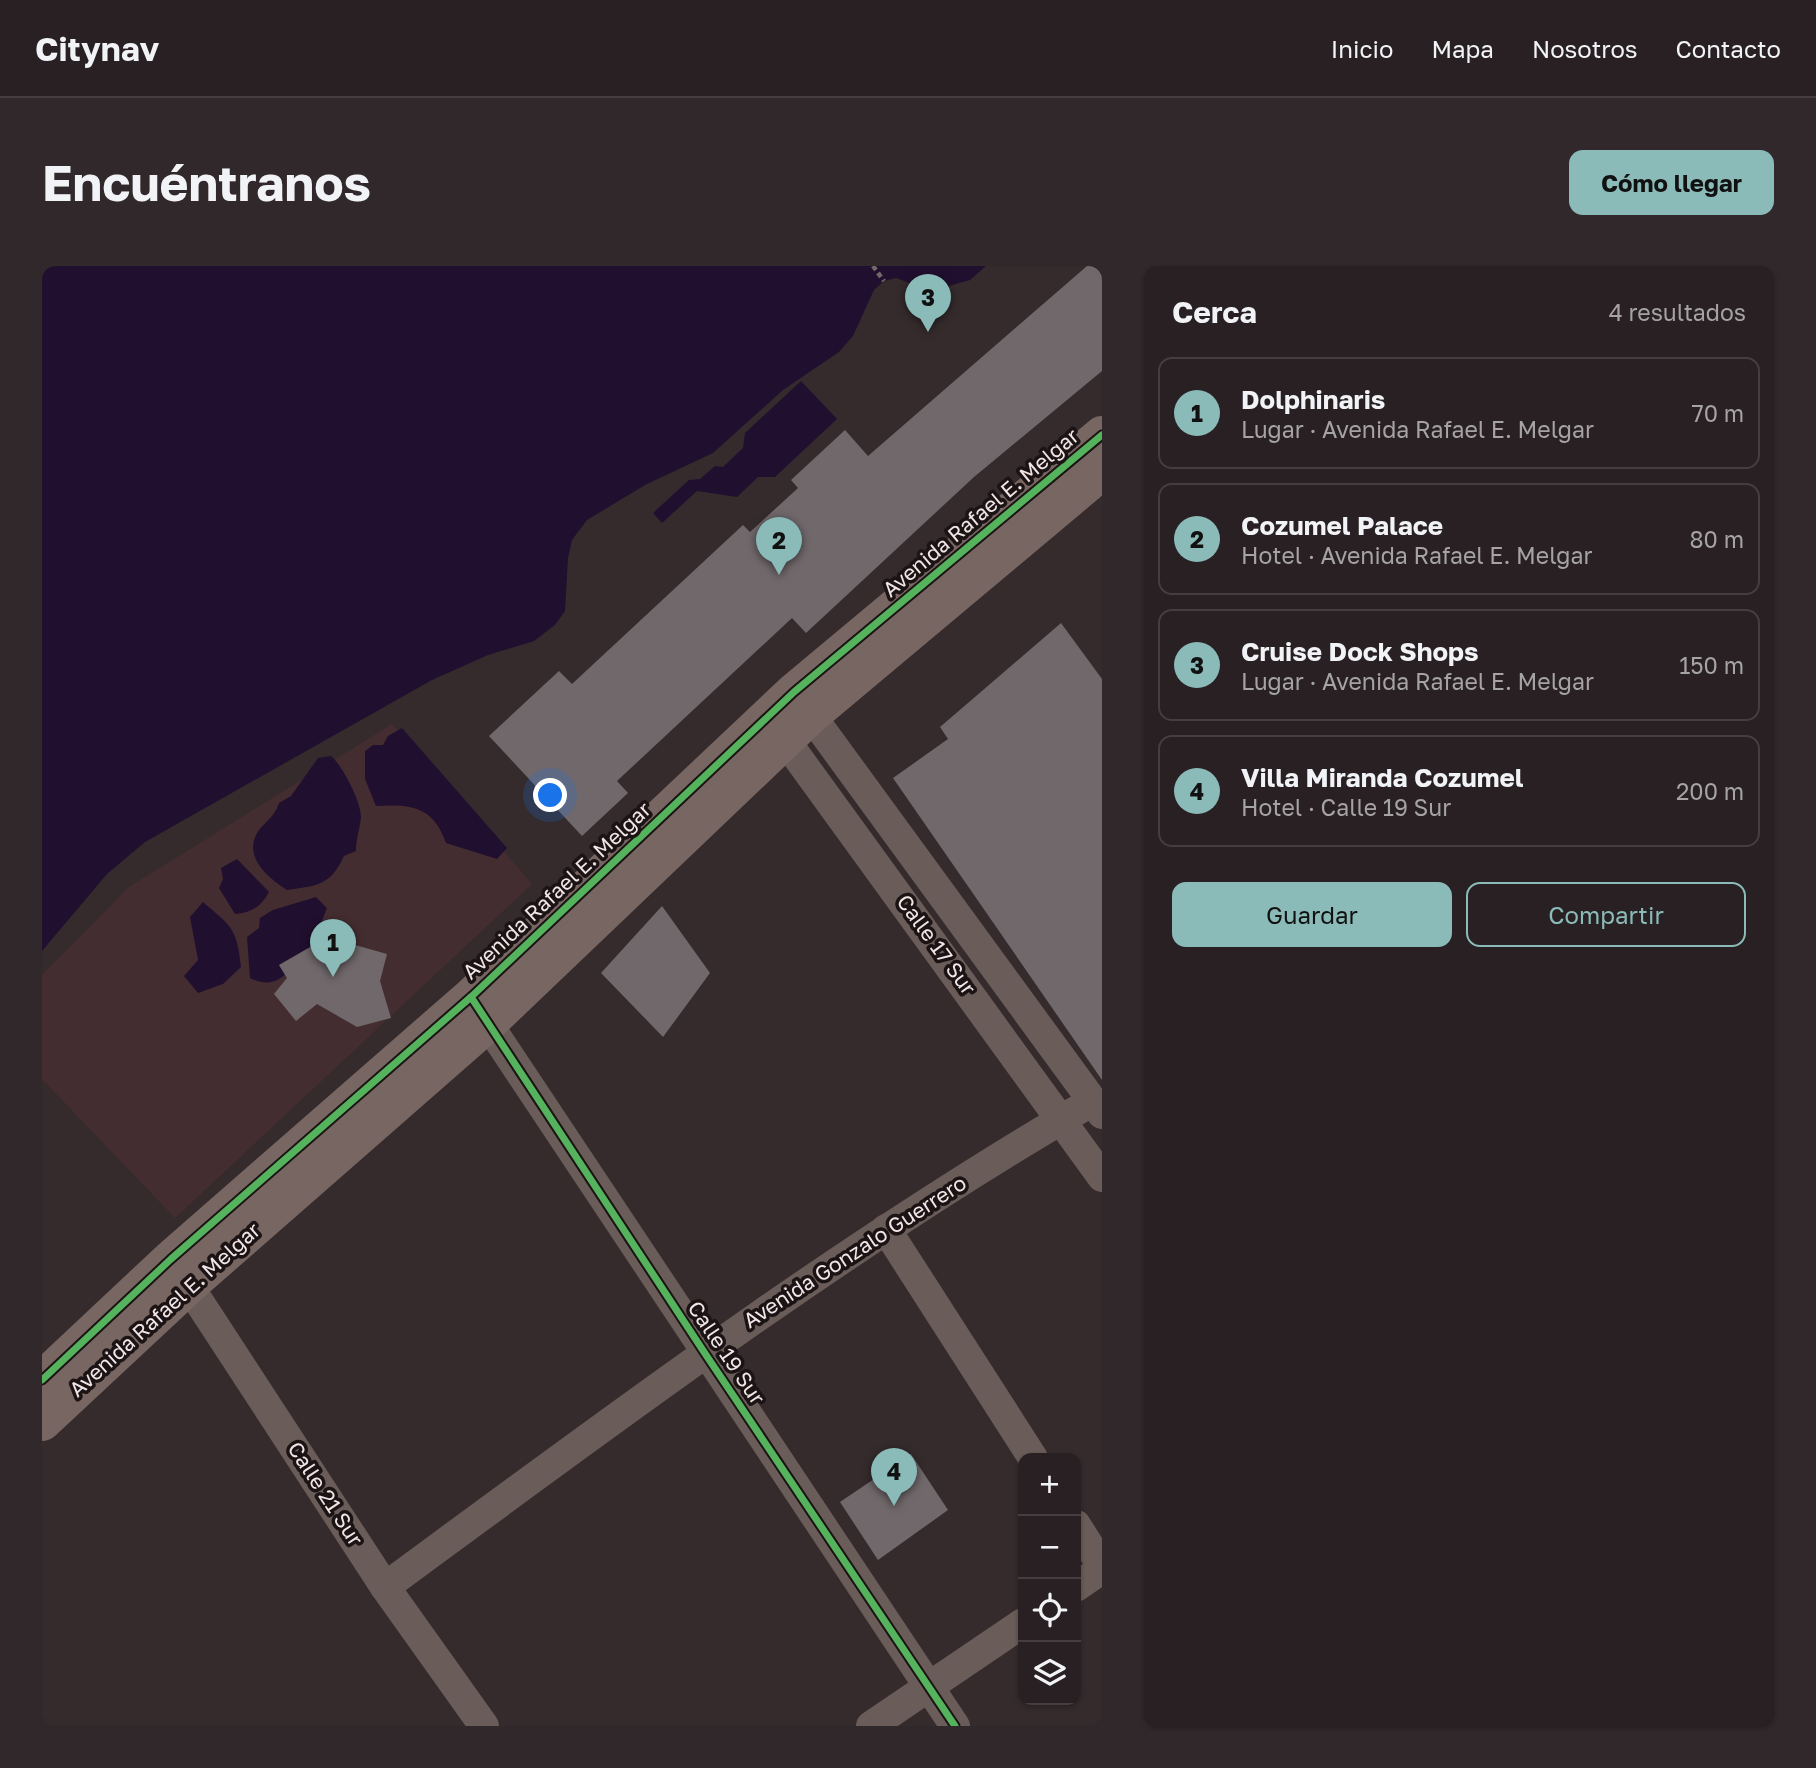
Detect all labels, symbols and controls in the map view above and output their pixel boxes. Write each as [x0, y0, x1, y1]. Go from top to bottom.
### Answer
text: Citynav [35, 29, 159, 68]
text: Inicio [1331, 34, 1393, 63]
text: Mapa [1431, 34, 1494, 63]
text: Nosotros [1532, 34, 1638, 63]
text: Contacto [1676, 34, 1781, 63]
button: Cómo llegar [1569, 150, 1774, 215]
text: Encuéntranos [42, 153, 371, 212]
pin: 3 [905, 274, 951, 332]
text: Cerca [1172, 294, 1257, 330]
text: 4 resultados [1609, 298, 1746, 326]
text: Dolphinaris [1241, 384, 1385, 415]
text: 1 [1191, 399, 1203, 427]
text: 70 m [1691, 399, 1744, 427]
text: Lugar · Avenida Rafael E. Melgar [1241, 415, 1594, 443]
street label: Avenida Rafael E. Melgar [877, 423, 1084, 602]
text: Cozumel Palace [1241, 510, 1443, 541]
pin: 2 [756, 517, 802, 575]
text: 2 [1190, 525, 1204, 553]
text: 80 m [1690, 525, 1744, 553]
text: Hotel · Avenida Rafael E. Melgar [1241, 541, 1592, 569]
text: Cruise Dock Shops [1241, 636, 1479, 667]
text: 3 [1190, 651, 1204, 679]
text: 150 m [1679, 651, 1744, 679]
text: Lugar · Avenida Rafael E. Melgar [1241, 667, 1594, 695]
text: Villa Miranda Cozumel [1241, 762, 1523, 793]
text: 4 [1190, 777, 1204, 805]
text: 200 m [1676, 777, 1744, 805]
your location [533, 778, 567, 812]
text: Hotel · Calle 19 Sur [1241, 793, 1451, 821]
street label: Avenida Rafael E. Melgar [457, 796, 656, 984]
button: Guardar [1172, 882, 1452, 947]
button: Compartir [1466, 882, 1746, 947]
street label: Calle 17 Sur [892, 889, 982, 1000]
pin: 1 [310, 919, 356, 977]
street label: Avenida Gonzalo Guerrero [738, 1169, 971, 1333]
street label: Avenida Rafael E. Melgar [63, 1217, 265, 1402]
street label: Calle 19 Sur [683, 1296, 771, 1409]
street label: Calle 21 Sur [283, 1437, 369, 1550]
pin: 4 [871, 1448, 917, 1506]
map controls [1018, 1453, 1081, 1705]
button: + [1018, 1453, 1081, 1516]
button: − [1018, 1516, 1081, 1579]
button: locate [1018, 1579, 1081, 1642]
button: layers [1018, 1642, 1081, 1705]

